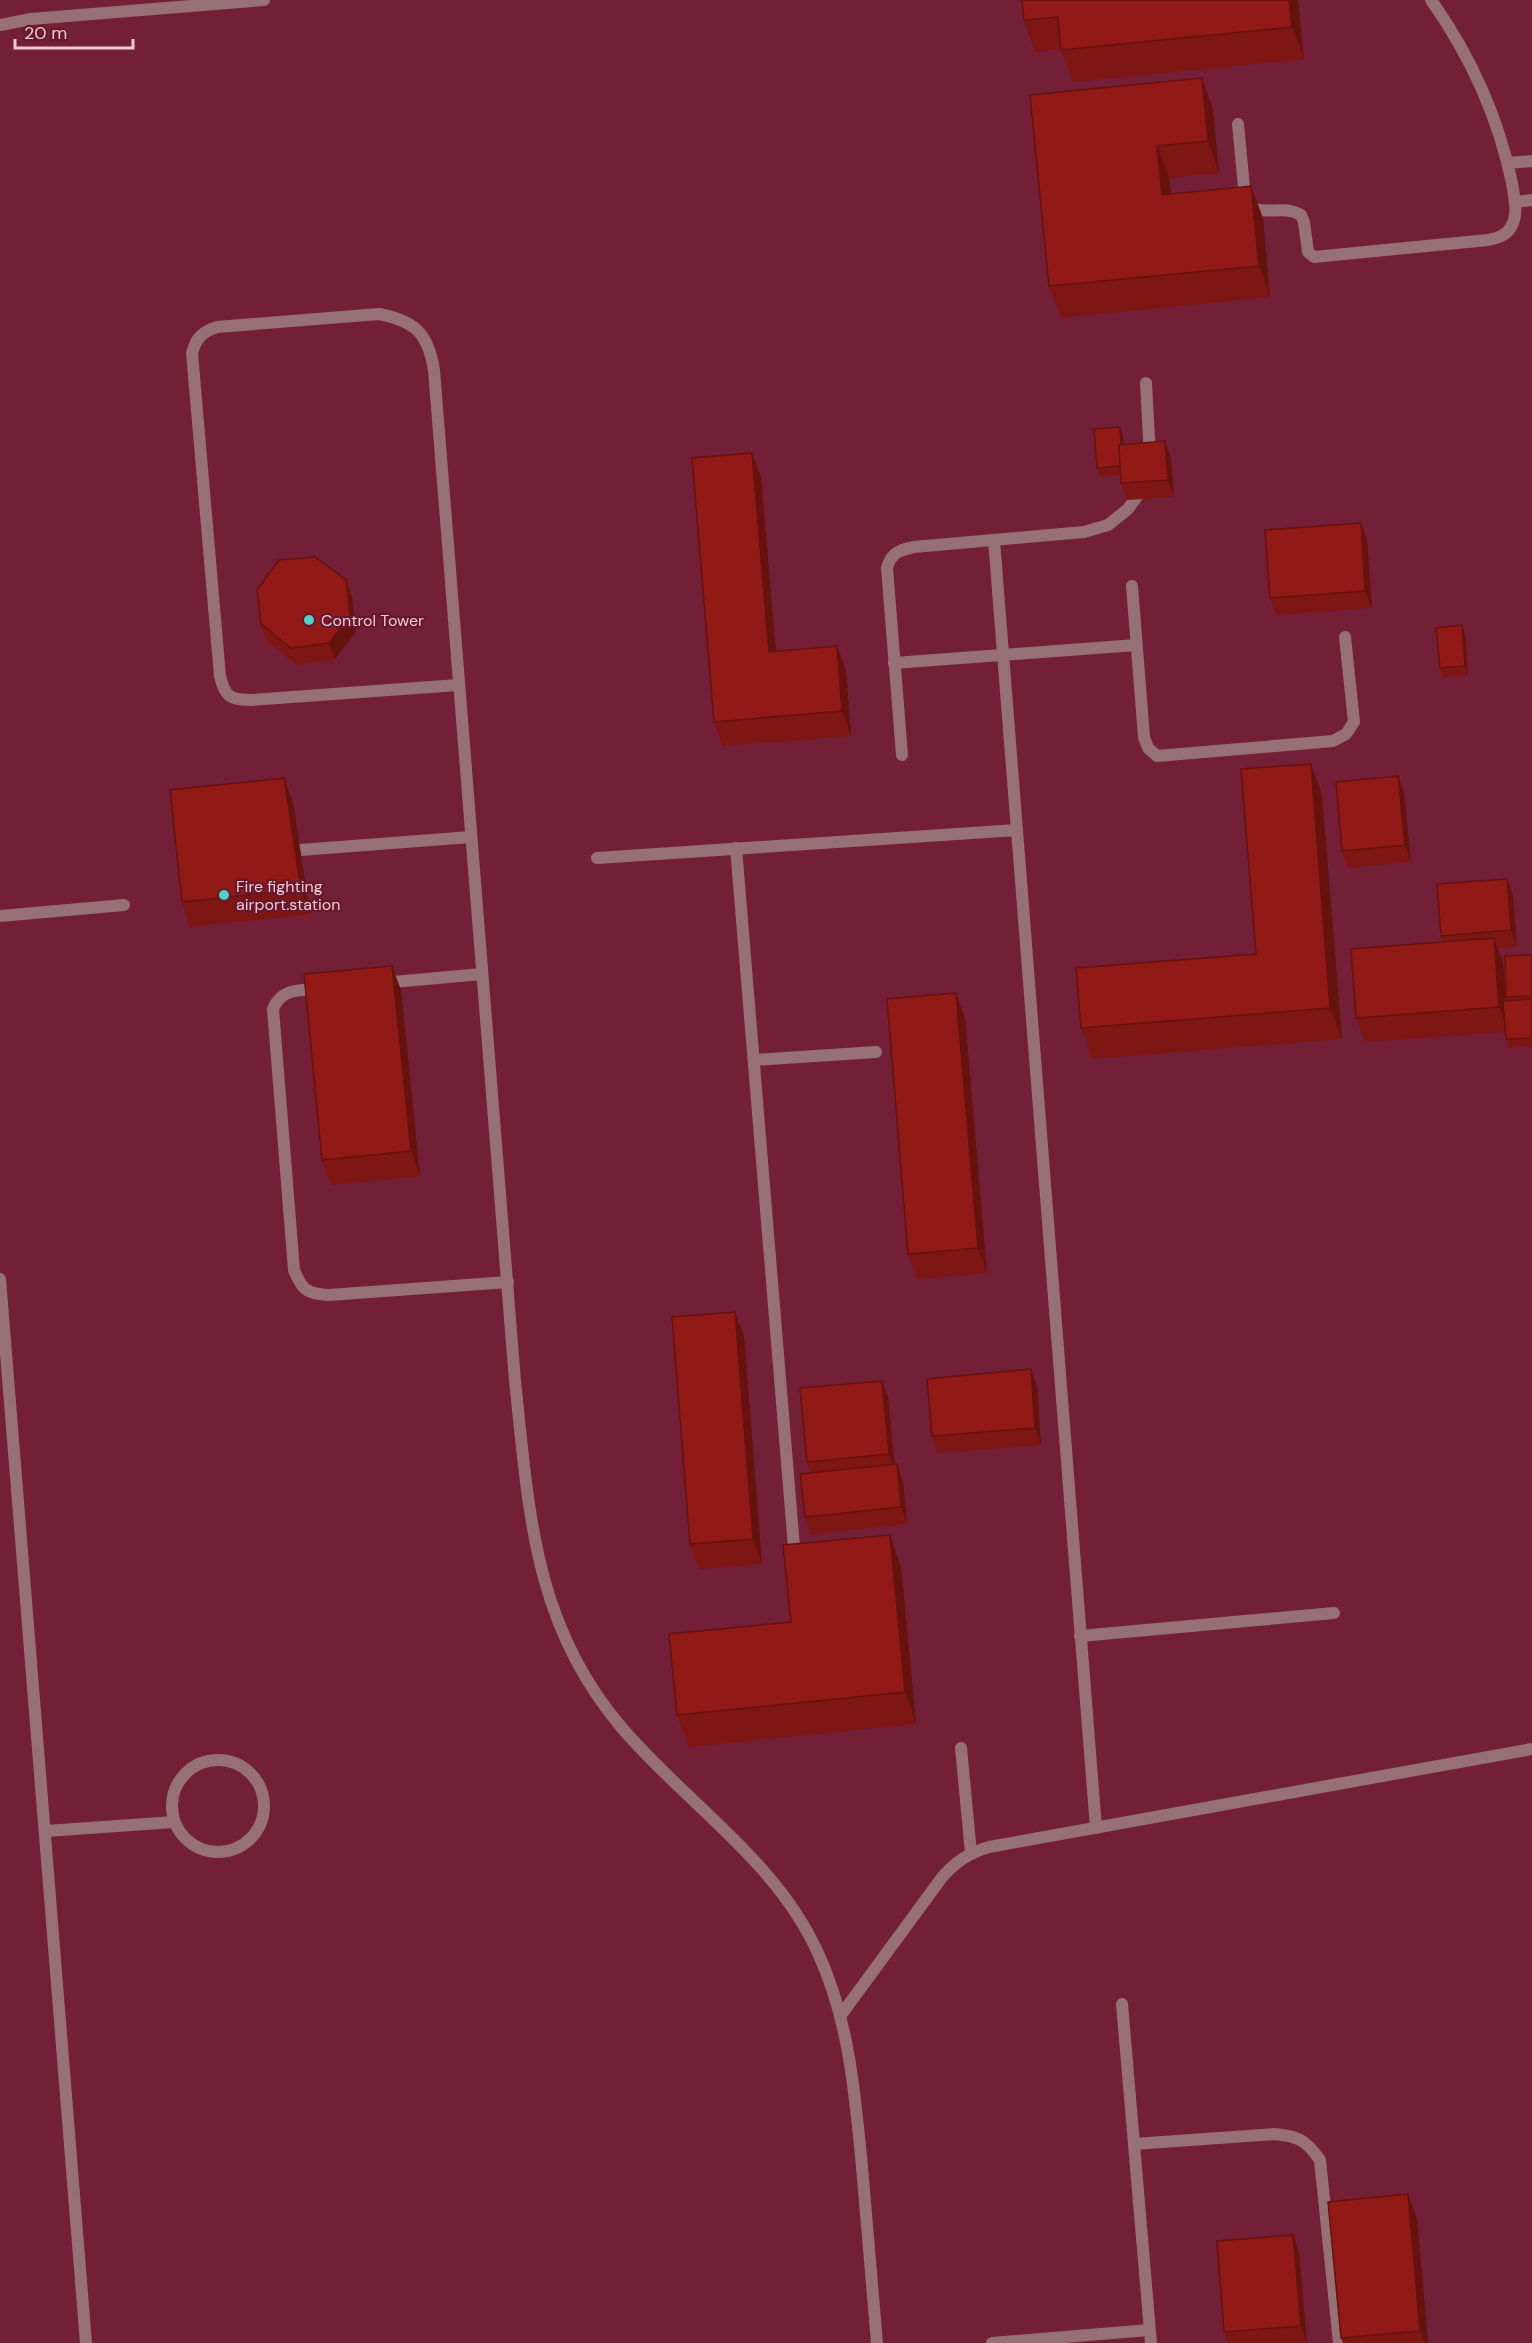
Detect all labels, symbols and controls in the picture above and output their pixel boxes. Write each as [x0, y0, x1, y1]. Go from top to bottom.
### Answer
scale bar [15, 12, 134, 50]
text: 20 m [24, 21, 67, 45]
place label: Control Tower [321, 610, 424, 631]
marker: Control Tower [302, 613, 316, 627]
place label: Fire fighting airport.station [236, 876, 341, 915]
marker: Fire fighting airport.station [217, 888, 231, 902]

